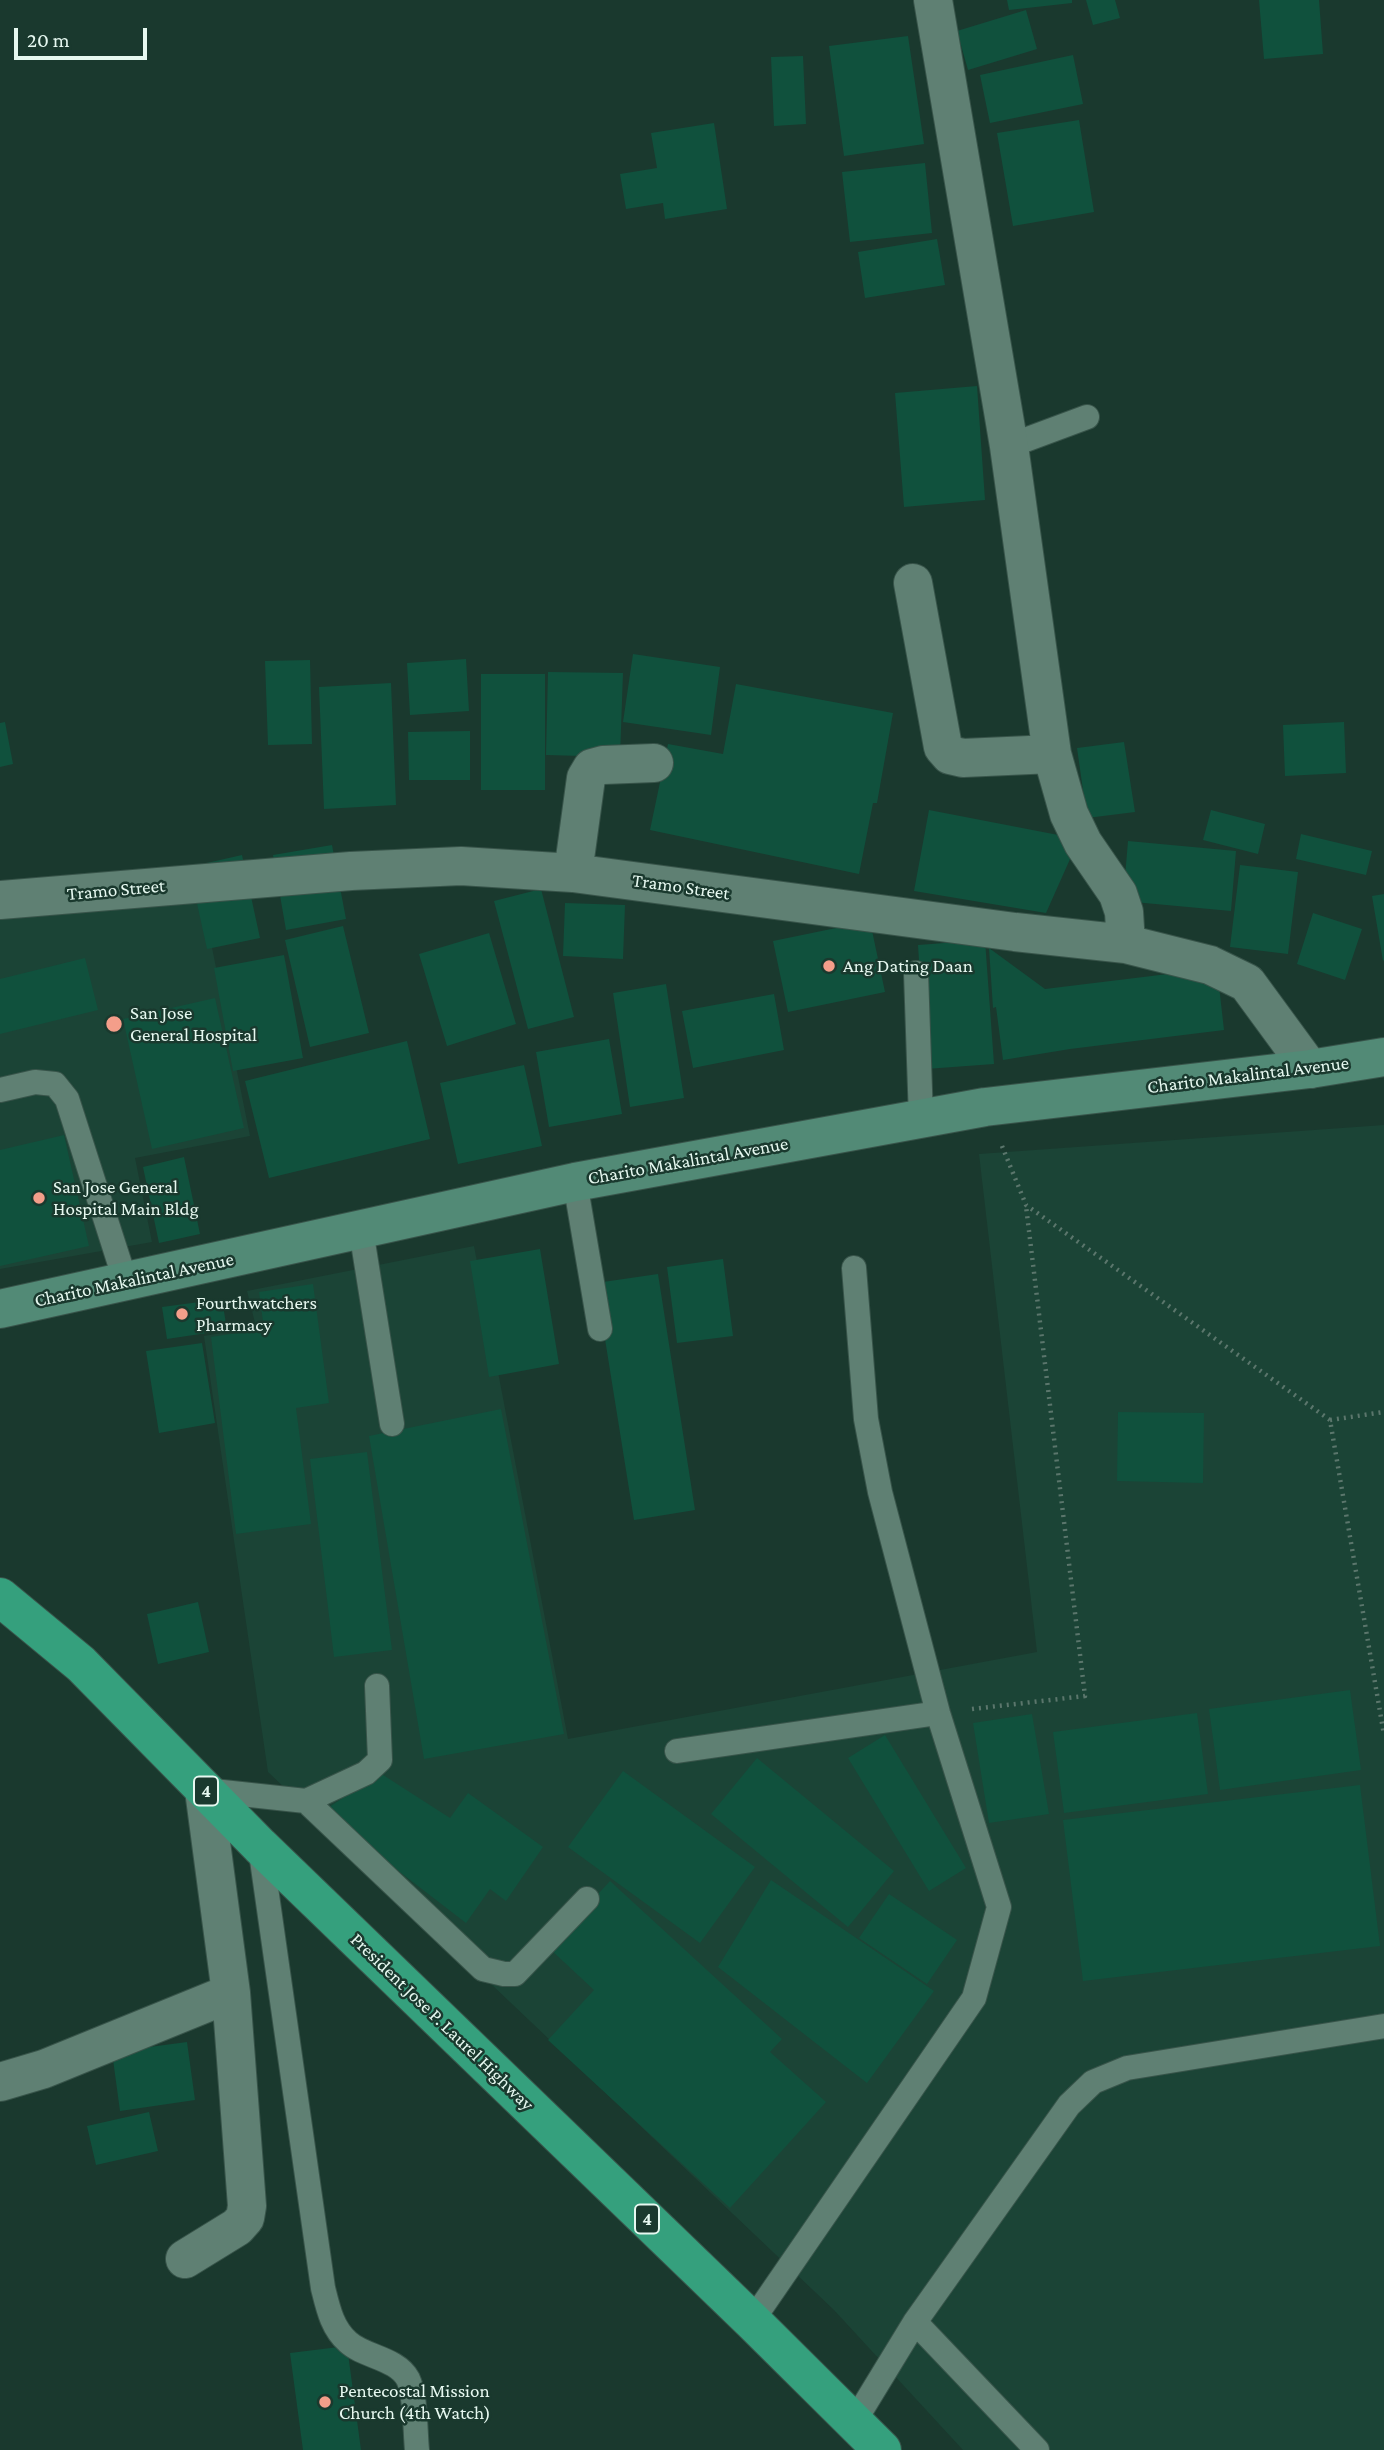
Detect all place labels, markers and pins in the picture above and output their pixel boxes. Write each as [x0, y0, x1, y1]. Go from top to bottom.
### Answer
place label: Ang Dating Daan [843, 955, 973, 977]
marker: Ang Dating Daan [821, 958, 837, 974]
place label: San Jose General Hospital [130, 1002, 257, 1046]
marker: San Jose General Hospital [104, 1014, 124, 1034]
place label: San Jose General Hospital Main Bldg [53, 1176, 199, 1220]
marker: San Jose General Hospital Main Bldg [31, 1190, 47, 1206]
place label: Fourthwatchers Pharmacy [196, 1292, 317, 1336]
marker: Fourthwatchers Pharmacy [174, 1306, 190, 1322]
place label: Pentecostal Mission Church (4th Watch) [339, 2380, 491, 2424]
marker: Pentecostal Mission Church (4th Watch) [317, 2394, 333, 2410]

